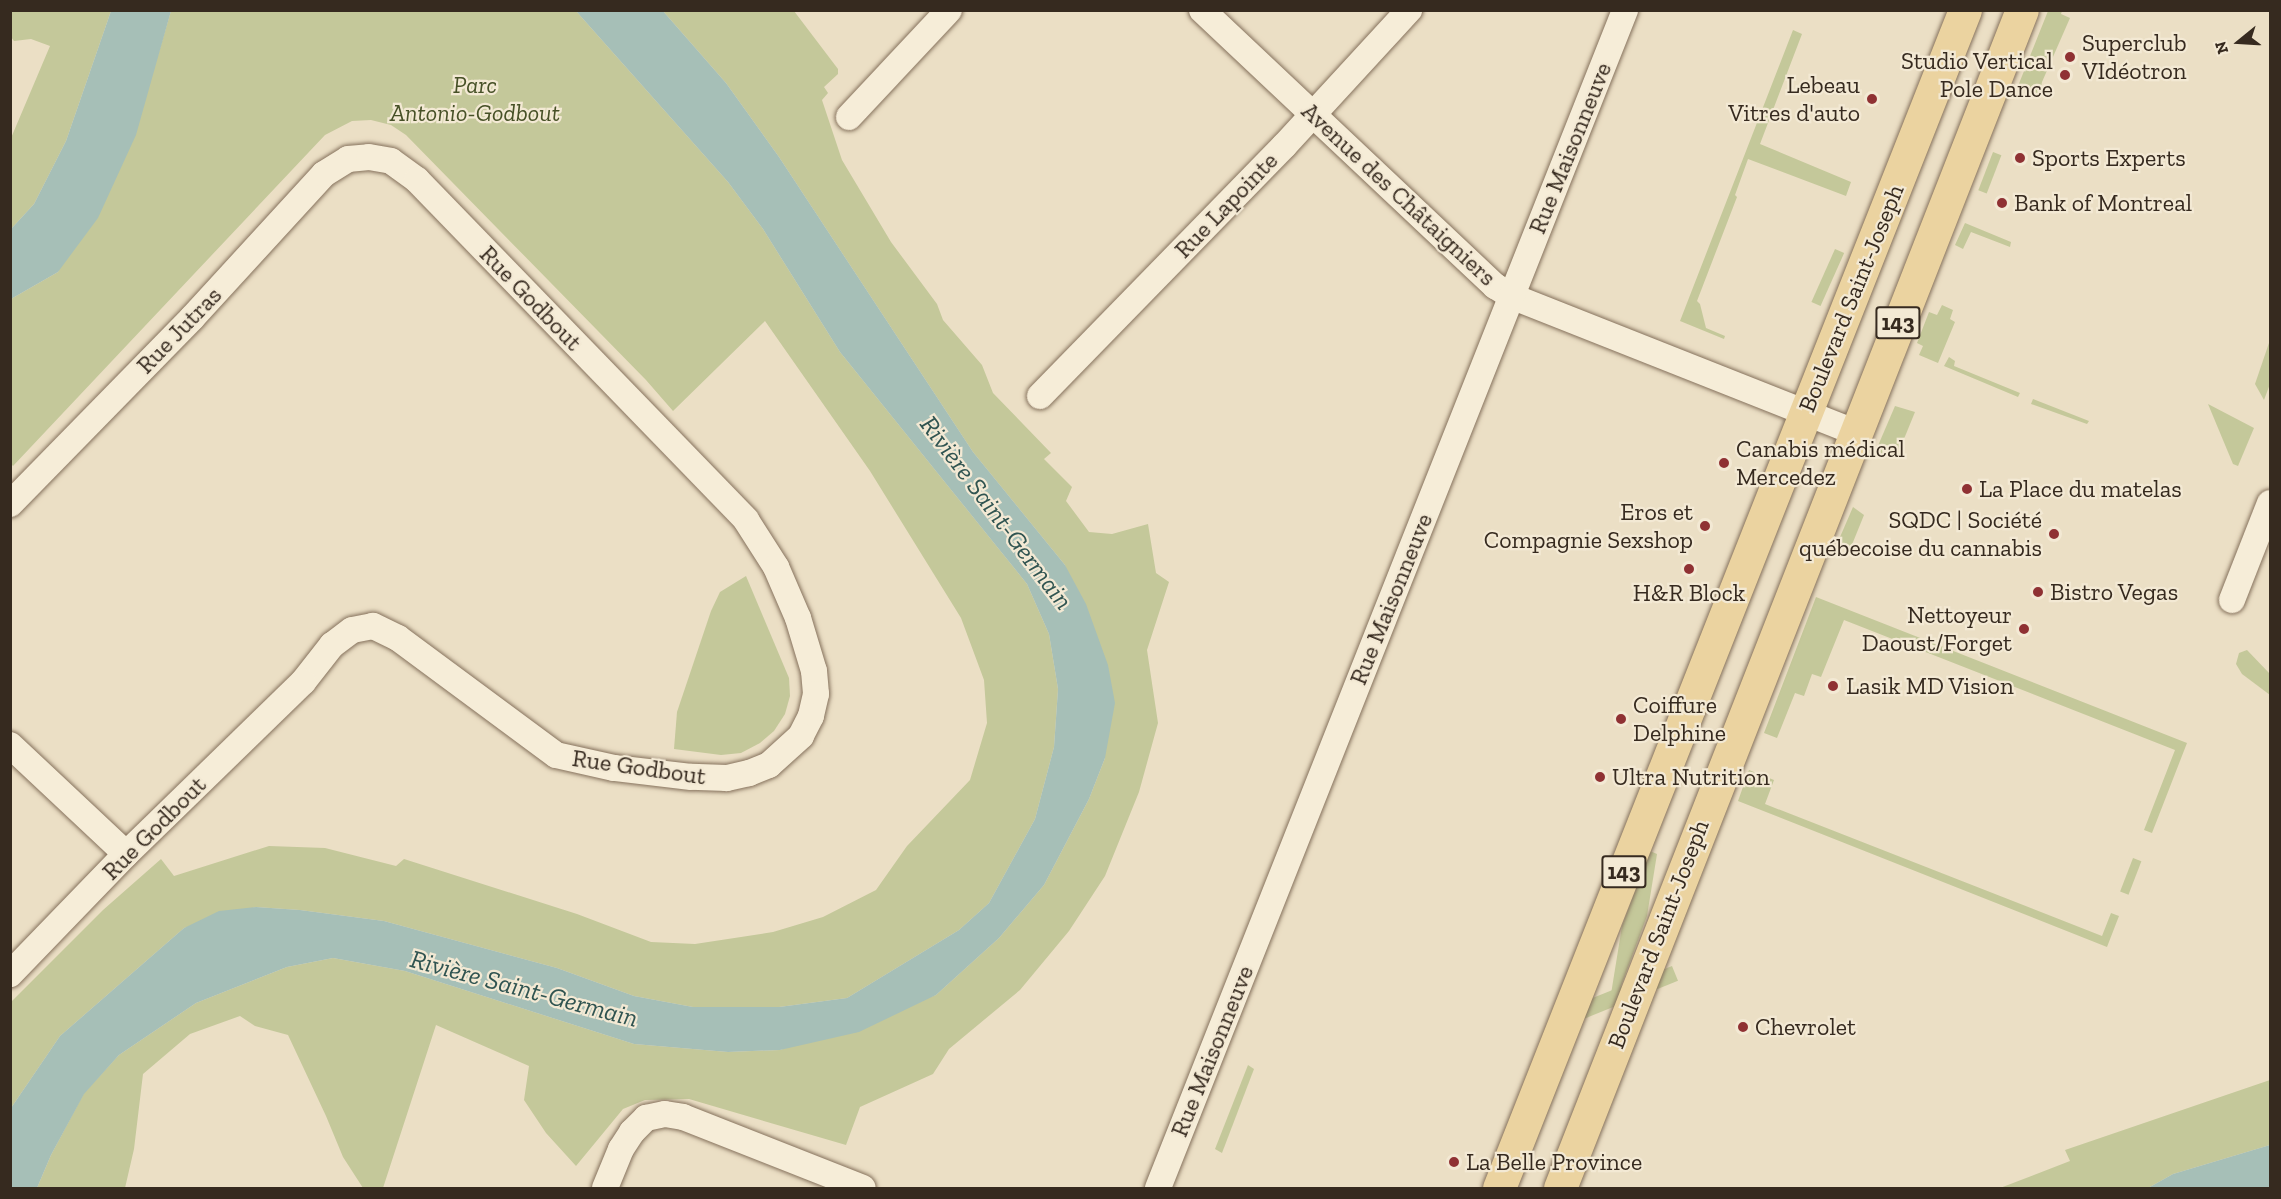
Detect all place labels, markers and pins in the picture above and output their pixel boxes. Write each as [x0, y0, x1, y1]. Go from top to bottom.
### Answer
place label: Superclub VIdéotron [2082, 29, 2187, 85]
place label: Studio Vertical Pole Dance [1900, 47, 2053, 103]
marker: Superclub VIdéotron [2063, 50, 2077, 64]
marker: Studio Vertical Pole Dance [2058, 68, 2072, 82]
place label: Lebeau Vitres d'auto [1728, 71, 1860, 127]
marker: Lebeau Vitres d'auto [1865, 92, 1879, 106]
place label: Sports Experts [2032, 144, 2186, 172]
marker: Sports Experts [2013, 151, 2027, 165]
place label: Bank of Montreal [2014, 189, 2192, 217]
marker: Bank of Montreal [1995, 196, 2009, 210]
place label: Canabis médical Mercedez [1736, 435, 1905, 491]
marker: Canabis médical Mercedez [1717, 456, 1731, 470]
place label: La Place du matelas [1979, 475, 2182, 503]
marker: La Place du matelas [1960, 482, 1974, 496]
place label: Eros et Compagnie Sexshop [1484, 498, 1693, 554]
place label: SQDC | Société québecoise du cannabis [1799, 506, 2042, 562]
marker: Eros et Compagnie Sexshop [1698, 519, 1712, 533]
marker: SQDC | Société québecoise du cannabis [2047, 527, 2061, 541]
marker: H&R Block [1682, 562, 1696, 576]
place label: Bistro Vegas [2050, 578, 2179, 606]
place label: H&R Block [1633, 579, 1745, 607]
marker: Bistro Vegas [2031, 585, 2045, 599]
place label: Nettoyeur Daoust/Forget [1862, 601, 2012, 657]
marker: Nettoyeur Daoust/Forget [2017, 622, 2031, 636]
place label: Lasik MD Vision [1846, 672, 2014, 700]
marker: Lasik MD Vision [1824, 677, 1842, 695]
place label: Coiffure Delphine [1633, 691, 1726, 747]
marker: Coiffure Delphine [1614, 712, 1628, 726]
place label: Ultra Nutrition [1612, 763, 1770, 791]
marker: Ultra Nutrition [1593, 770, 1607, 784]
place label: Chevrolet [1755, 1013, 1856, 1041]
marker: Chevrolet [1736, 1020, 1750, 1034]
place label: La Belle Province [1466, 1148, 1642, 1176]
marker: La Belle Province [1447, 1155, 1461, 1169]

